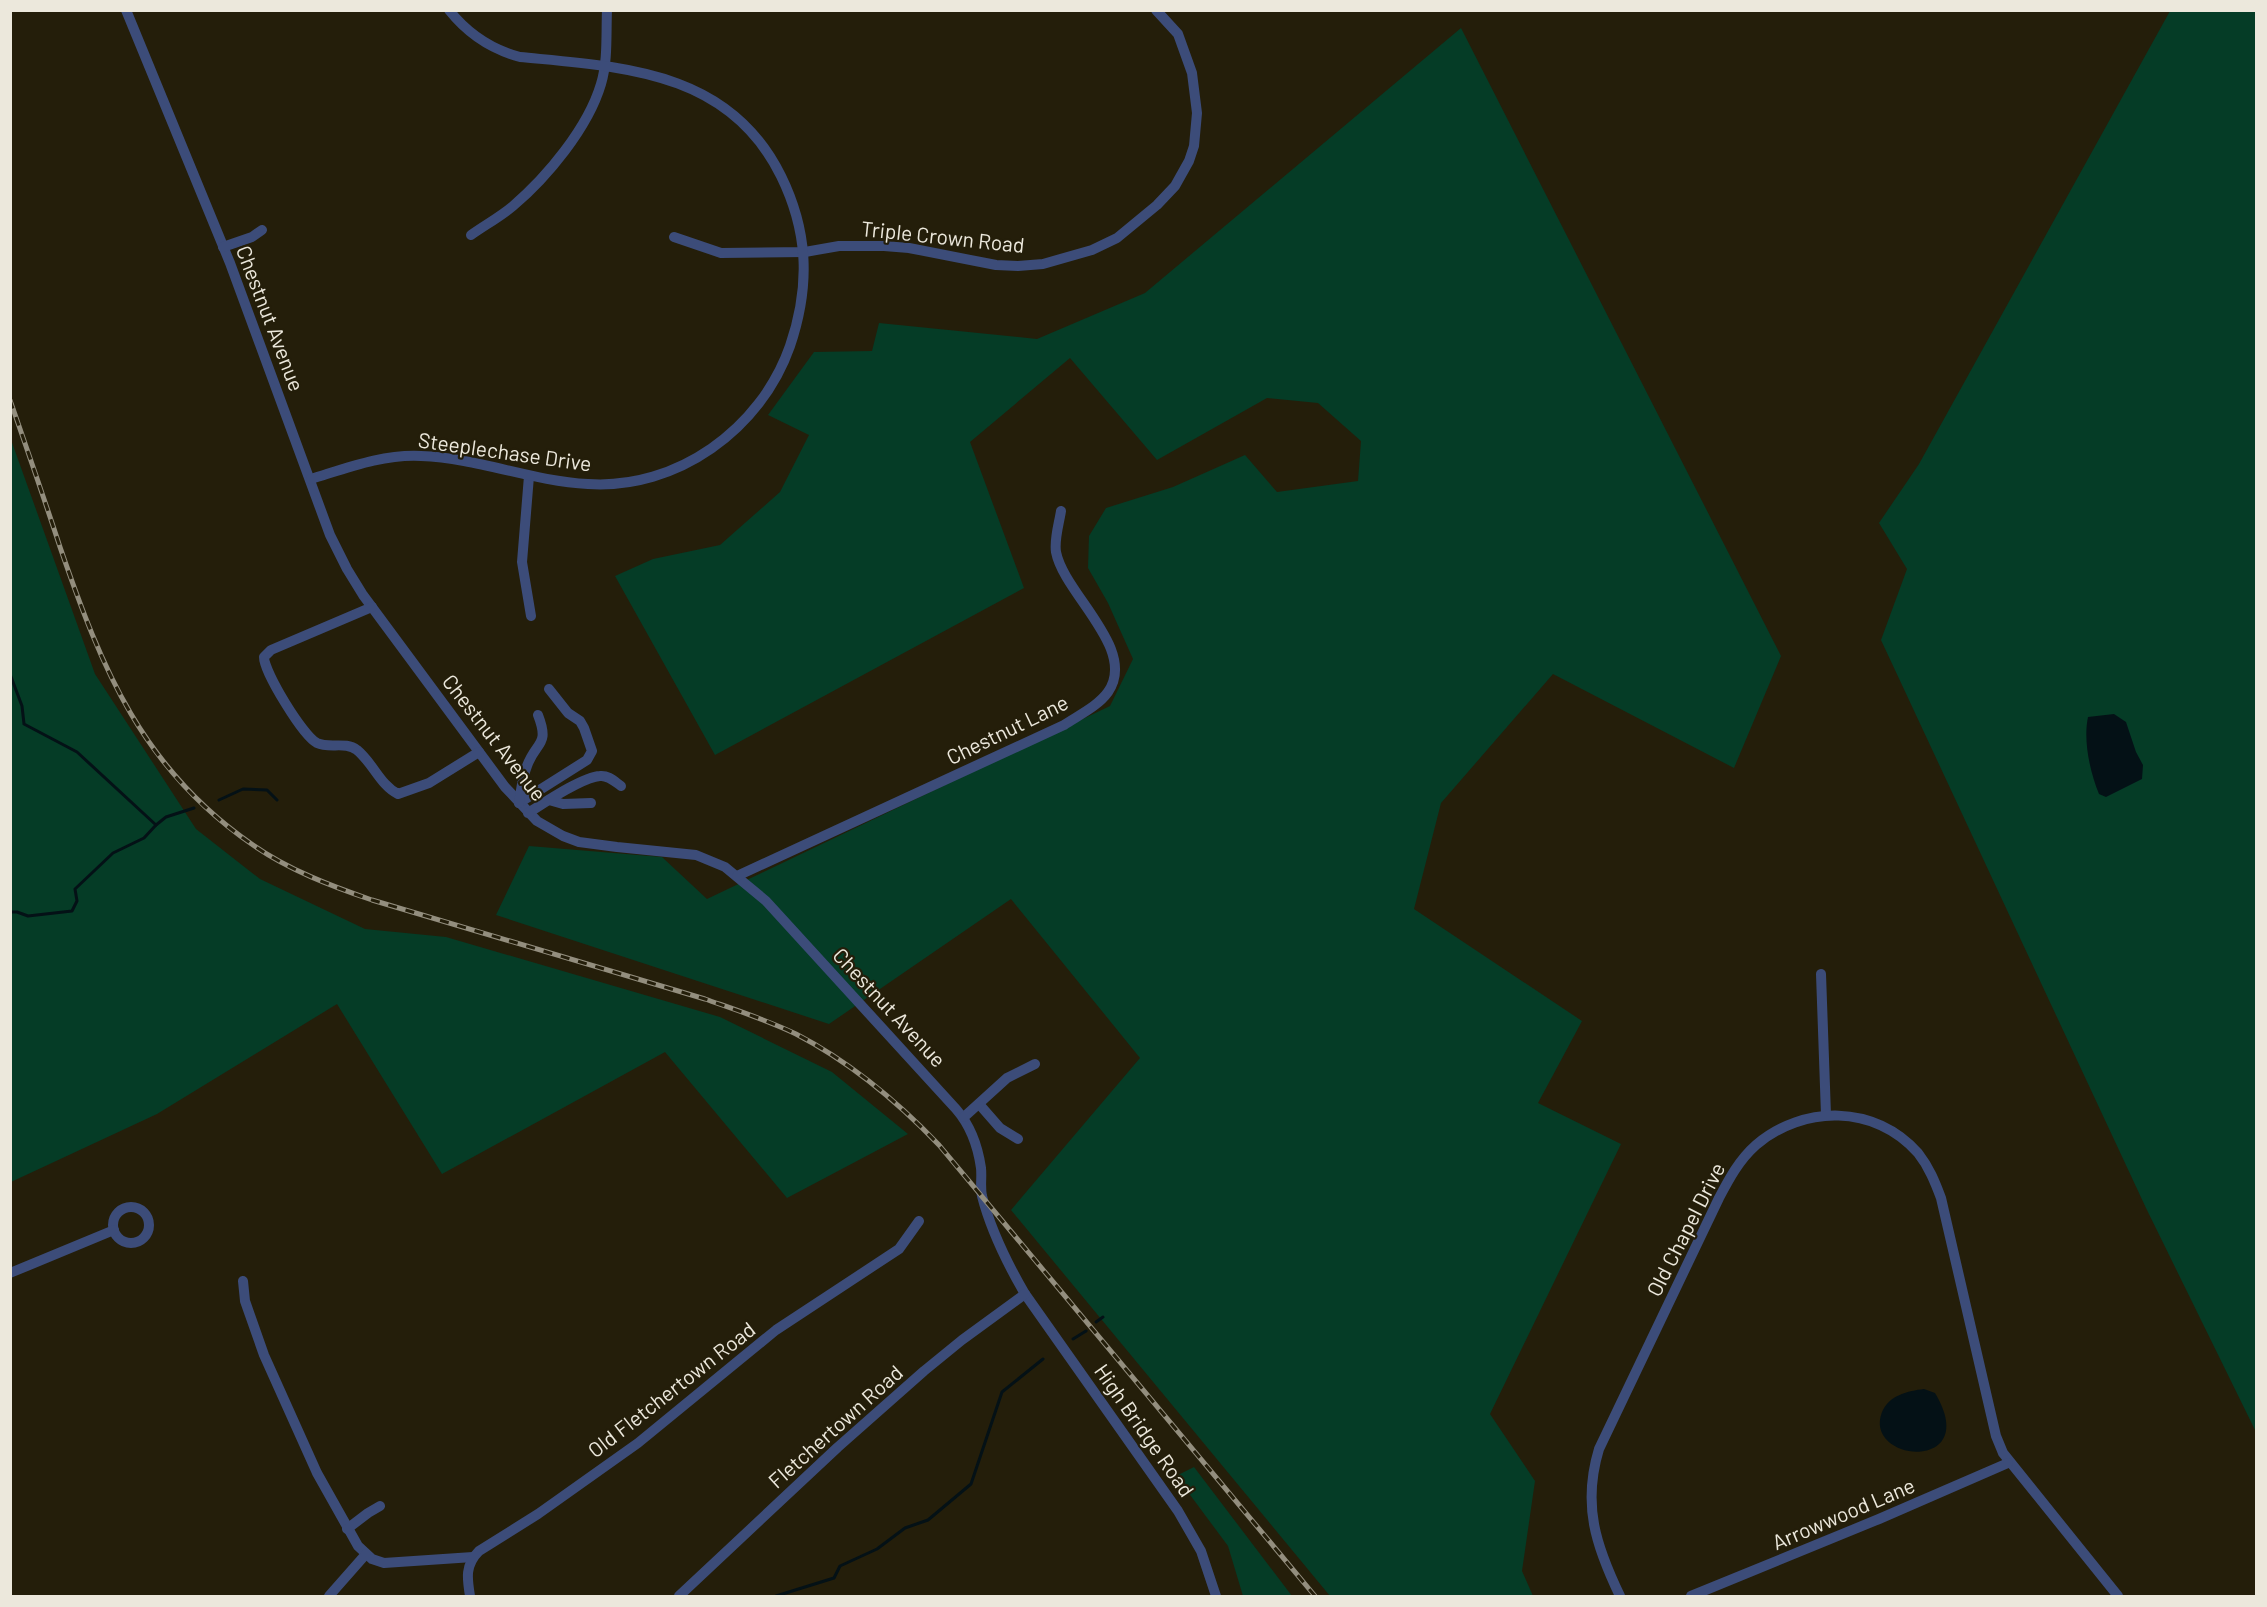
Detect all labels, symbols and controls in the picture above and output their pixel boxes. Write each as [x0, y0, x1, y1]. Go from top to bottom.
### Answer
street label: Triple Crown Road [860, 215, 1026, 257]
street label: Chestnut Avenue [232, 242, 310, 394]
street label: Steeplechase Drive [417, 426, 593, 476]
street label: Chestnut Avenue [438, 669, 552, 805]
street label: Chestnut Lane [942, 689, 1072, 769]
street label: Chestnut Avenue [828, 942, 952, 1072]
street label: Old Chapel Drive [1641, 1158, 1729, 1300]
street label: Old Fletchertown Road [582, 1316, 760, 1462]
street label: Fletchertown Road [763, 1359, 907, 1493]
street label: High Bridge Road [1090, 1359, 1200, 1501]
street label: Arrowwood Lane [1768, 1472, 1918, 1554]

